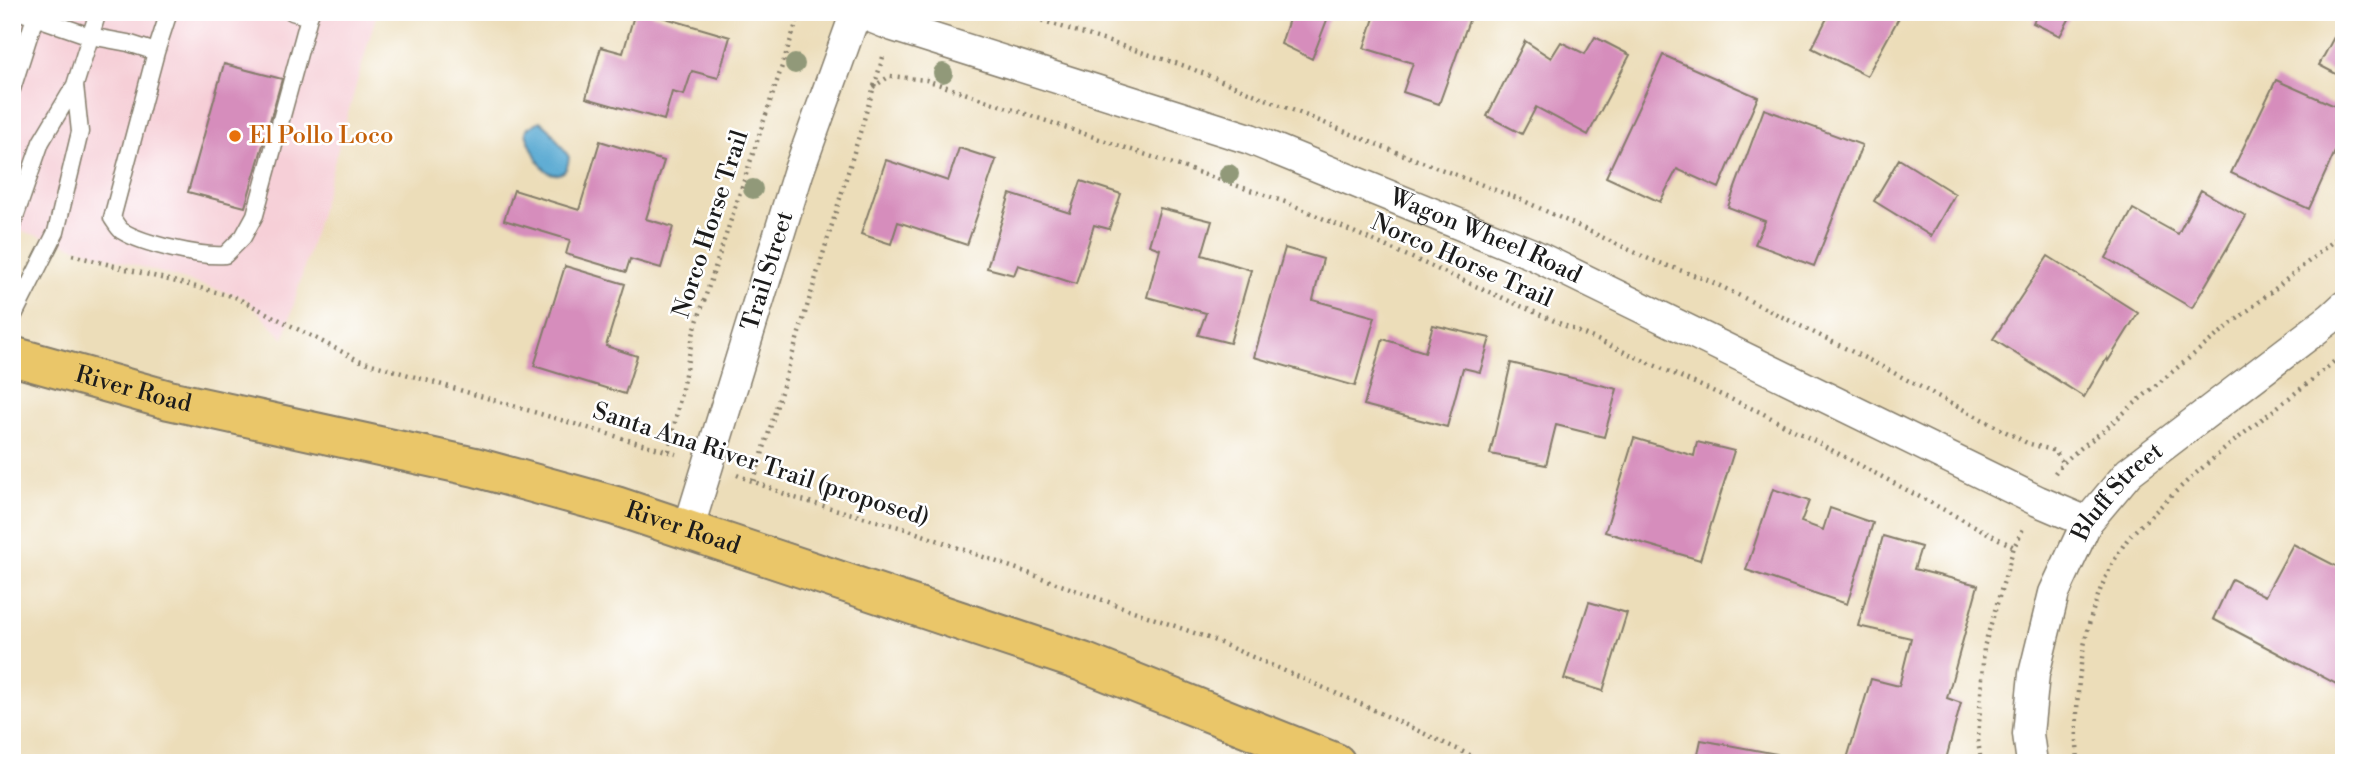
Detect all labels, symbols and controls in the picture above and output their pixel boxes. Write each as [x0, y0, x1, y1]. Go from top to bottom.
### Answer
place label: El Pollo Loco [249, 121, 394, 151]
street label: Norco Horse Trail [667, 126, 755, 322]
marker: El Pollo Loco [227, 128, 243, 144]
street label: Wagon Wheel Road [1384, 182, 1587, 291]
street label: Trail Street [735, 207, 800, 334]
street label: Norco Horse Trail [1367, 208, 1557, 314]
street label: River Road [72, 359, 195, 420]
street label: Santa Ana River Trail (proposed) [589, 396, 933, 534]
street label: Bluff Street [2065, 436, 2170, 546]
street label: River Road [621, 495, 744, 562]

